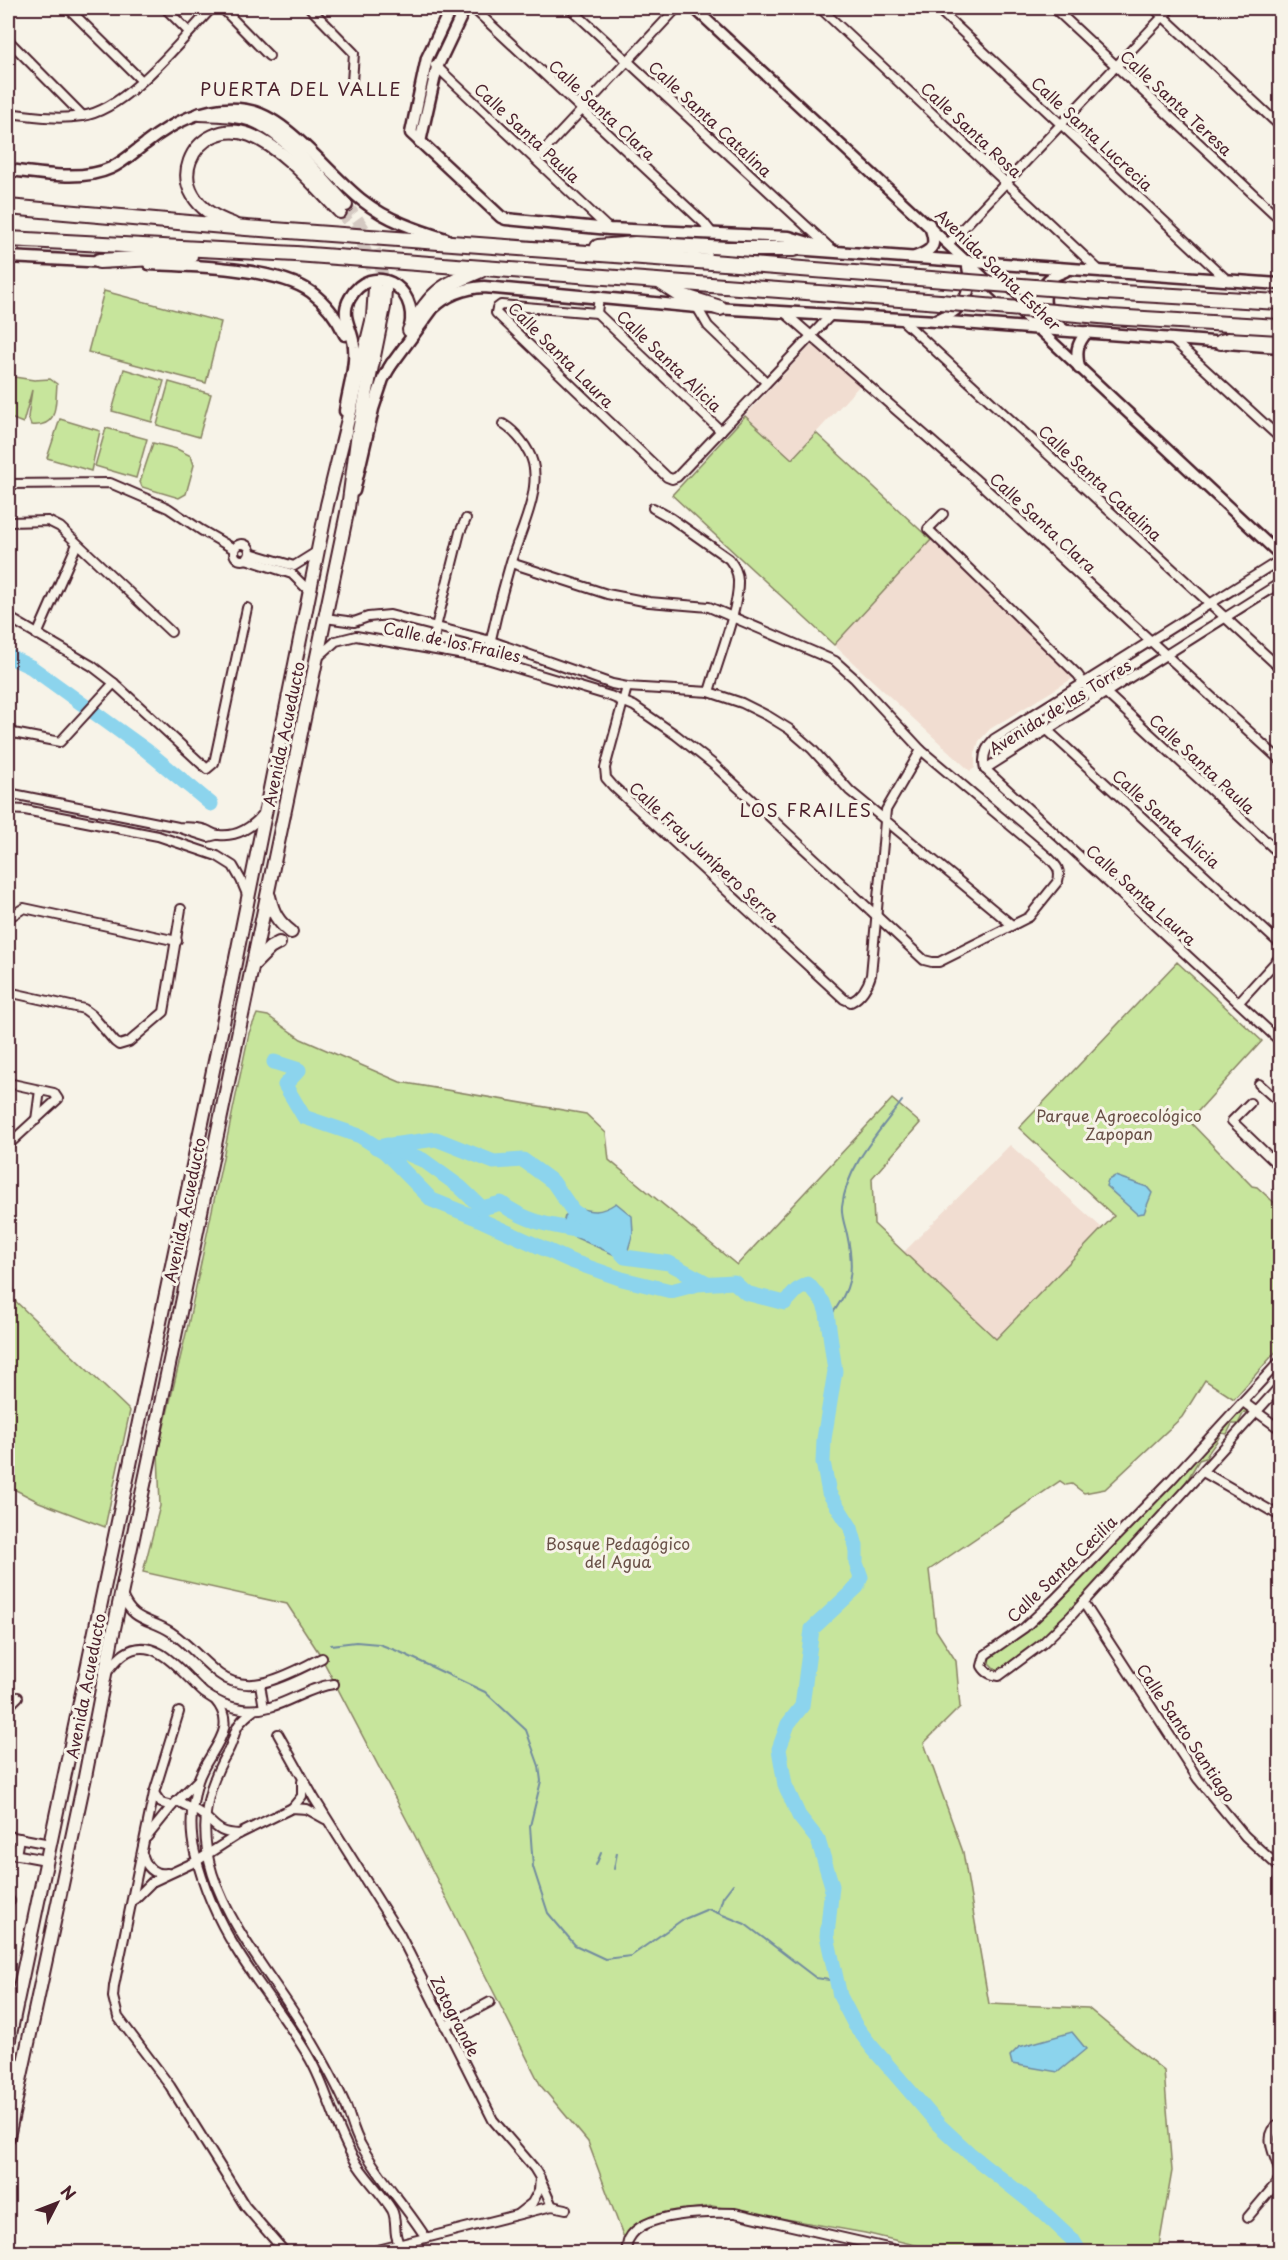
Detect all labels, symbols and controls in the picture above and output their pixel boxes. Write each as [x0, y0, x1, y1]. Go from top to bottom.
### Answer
street label: Calle Santa Teresa [1115, 44, 1238, 161]
street label: Calle Santa Clara [544, 53, 662, 165]
street label: Calle Santa Catalina [644, 55, 778, 182]
street label: Calle Santa Lucrecia [1026, 70, 1159, 196]
district label: PUERTA DEL VALLE [200, 75, 402, 102]
street label: Calle Santa Rosa [916, 76, 1028, 183]
street label: Calle Santa Paula [469, 77, 586, 188]
street label: Avenida Santa Esther [931, 203, 1067, 336]
street label: Calle Santa Laura [503, 296, 620, 413]
street label: Calle Santa Alicia [612, 304, 728, 417]
street label: Calle Santa Catalina [1034, 419, 1168, 546]
street label: Calle Santa Clara [985, 466, 1103, 578]
street label: Calle de los Frailes [381, 615, 523, 667]
street label: Avenida de las Torres [984, 653, 1135, 760]
street label: Avenida Acueducto [256, 659, 310, 808]
street label: Calle Santa Paula [1144, 708, 1261, 819]
street label: Calle Santa Alicia [1107, 763, 1226, 873]
street label: Calle Fray Junípero Serra [624, 775, 785, 927]
district label: LOS FRAILES [739, 796, 873, 823]
street label: Calle Santa Laura [1081, 838, 1202, 950]
park label: Parque Agroecológico Zapopan [1036, 1103, 1202, 1145]
street label: Avenida Acueducto [157, 1135, 211, 1284]
street label: Calle Santa Cecilia [1001, 1509, 1122, 1627]
park label: Bosque Pedagógico del Agua [546, 1531, 690, 1573]
street label: Avenida Acueducto [59, 1611, 111, 1761]
street label: Calle Santo Santiago [1131, 1658, 1242, 1807]
street label: Zotogrande [425, 1971, 487, 2061]
north arrow [27, 2173, 87, 2233]
text: N [56, 2180, 82, 2205]

